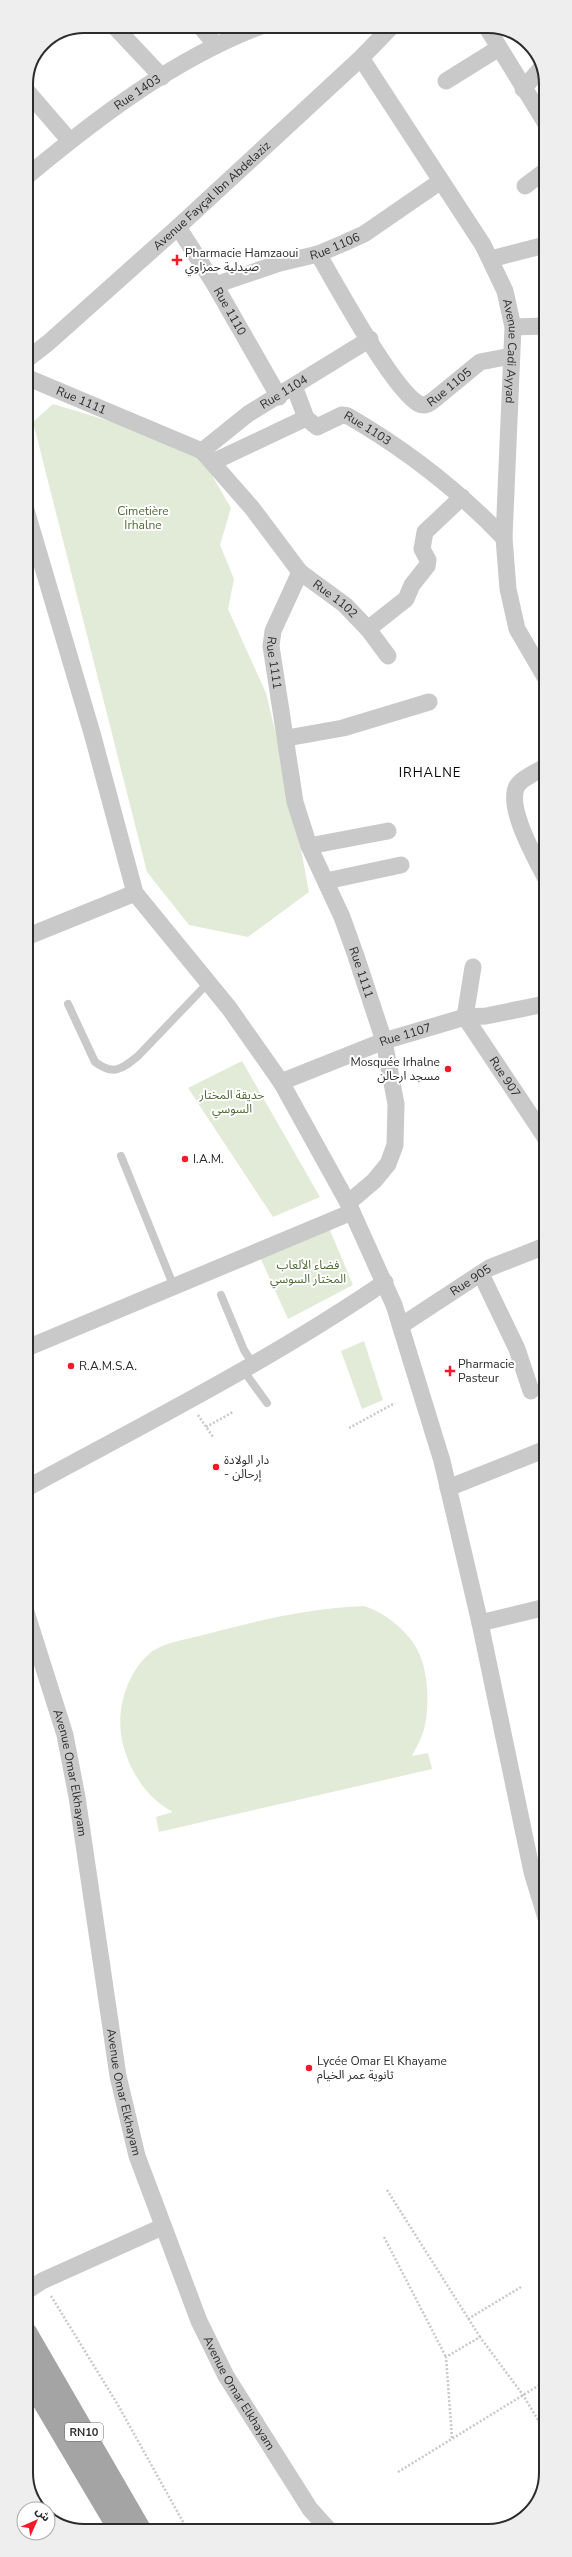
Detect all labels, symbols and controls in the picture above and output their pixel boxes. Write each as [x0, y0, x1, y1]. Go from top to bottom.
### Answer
street label: Rue 1403 [111, 71, 164, 114]
street label: Avenue Fayçal Ibn Abdelaziz [149, 137, 274, 254]
street label: Rue 1106 [308, 229, 362, 264]
place label: Pharmacie Hamzaoui صيدلية حمزاوي [185, 245, 298, 277]
marker: Pharmacie Hamzaoui صيدلية حمزاوي [172, 255, 182, 265]
street label: Rue 1110 [210, 284, 250, 338]
street label: Avenue Cadi Ayyad [499, 297, 521, 404]
street label: Rue 1105 [424, 364, 475, 410]
street label: Rue 1104 [257, 371, 311, 413]
street label: Rue 1111 [54, 383, 109, 418]
street label: Rue 1103 [341, 407, 395, 449]
park label: Cimetière Irhalne [117, 503, 169, 533]
street label: Rue 1102 [310, 576, 361, 621]
street label: Rue 1111 [263, 635, 286, 690]
district label: IRHALNE [399, 764, 461, 782]
street label: Rue 1111 [345, 945, 377, 1000]
street label: Rue 1107 [377, 1020, 433, 1050]
street label: Rue 907 [486, 1053, 524, 1100]
place label: Mosquée Irhalne مسجد ارحالن [350, 1054, 440, 1084]
marker: Mosquée Irhalne مسجد ارحالن [443, 1064, 453, 1074]
park label: حديقة المختار السوسي [199, 1087, 264, 1119]
place label: I.A.M. [193, 1151, 224, 1167]
marker: I.A.M. [180, 1154, 190, 1164]
park label: فضاء الألعاب المختار السوسي [270, 1257, 346, 1289]
street label: Rue 905 [447, 1261, 494, 1299]
place label: Pharmacie Pasteur [458, 1356, 514, 1386]
place label: R.A.M.S.A. [79, 1358, 137, 1374]
marker: R.A.M.S.A. [66, 1361, 76, 1371]
marker: Pharmacie Pasteur [445, 1366, 455, 1376]
place label: دار الولادة - إرحالن [224, 1452, 270, 1482]
marker: دار الولادة - إرحالن [211, 1462, 221, 1472]
street label: Avenue Omar Elkhayam [49, 1707, 91, 1838]
street label: Avenue Omar Elkhayam [103, 2027, 145, 2157]
place label: Lycée Omar El Khayame ثانوية عمر الخيام [317, 2053, 447, 2084]
marker: Lycée Omar El Khayame ثانوية عمر الخيام [304, 2063, 314, 2073]
street label: Avenue Omar Elkhayam [200, 2333, 279, 2453]
road number: RN10 [65, 2423, 103, 2441]
north arrow [16, 2501, 56, 2541]
text: ش [32, 2504, 53, 2525]

